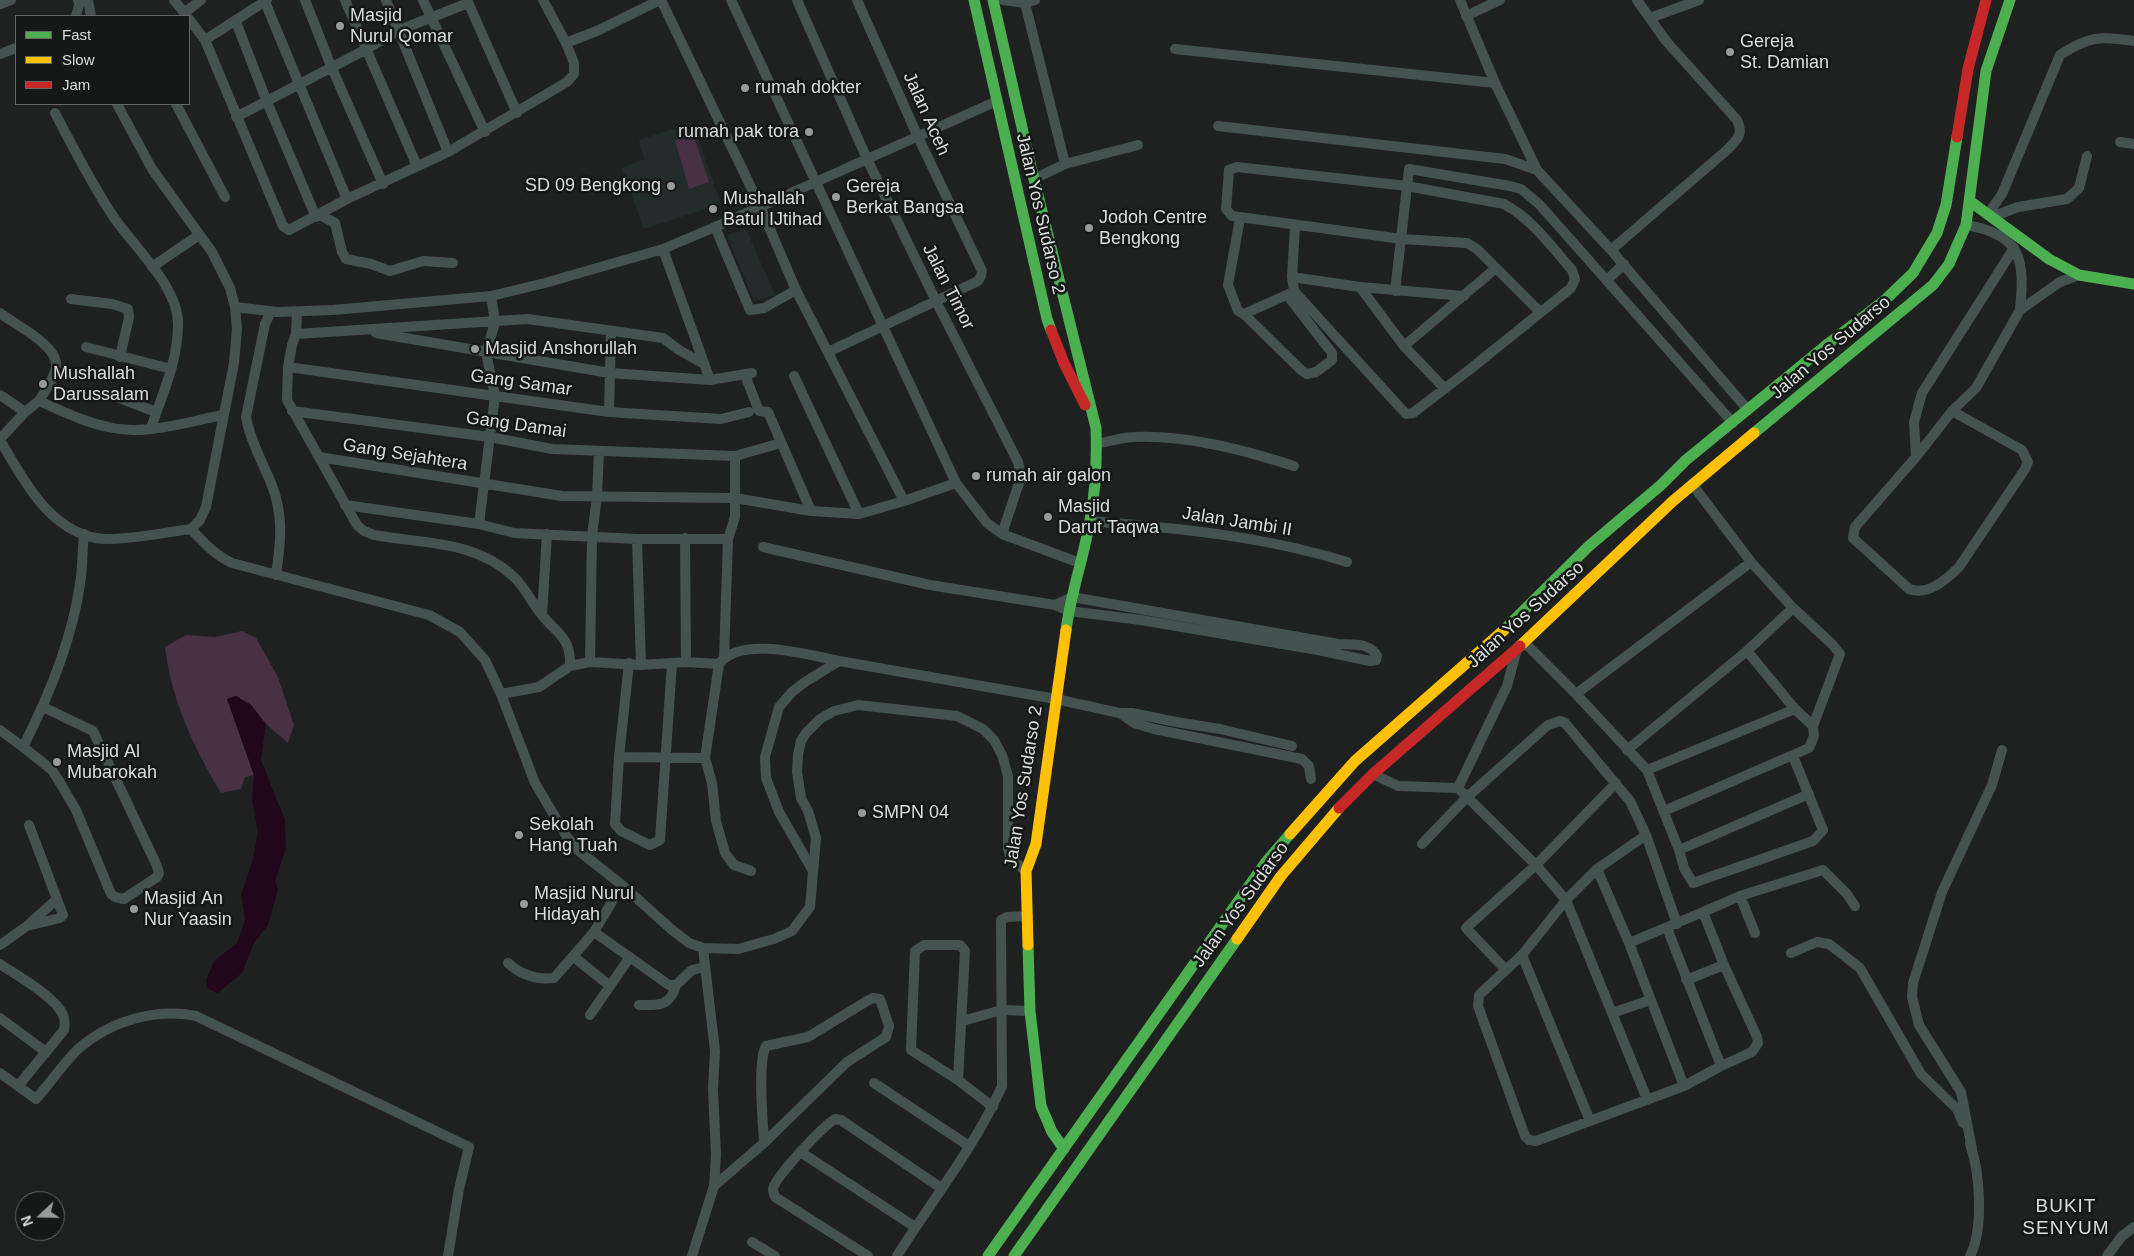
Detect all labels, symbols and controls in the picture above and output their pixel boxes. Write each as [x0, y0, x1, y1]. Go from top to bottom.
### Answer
place label: Masjid Nurul Qomar [350, 5, 453, 48]
legend [15, 15, 190, 105]
marker: Masjid Nurul Qomar [334, 20, 346, 32]
text: Fast [62, 26, 91, 43]
place label: Gereja St. Damian [1740, 31, 1829, 74]
marker: Gereja St. Damian [1724, 46, 1736, 58]
text: Slow [62, 51, 95, 68]
street label: Jalan Aceh [898, 69, 954, 159]
text: Jam [62, 76, 90, 93]
place label: rumah dokter [755, 77, 861, 99]
marker: rumah dokter [739, 82, 751, 94]
place label: rumah pak tora [678, 121, 799, 143]
marker: rumah pak tora [803, 126, 815, 138]
street label: Jalan Yos Sudarso 2 [1011, 131, 1069, 297]
place label: SD 09 Bengkong [525, 175, 661, 197]
place label: Gereja Berkat Bangsa [846, 176, 964, 218]
marker: SD 09 Bengkong [665, 180, 677, 192]
place label: Mushallah Batul IJtihad [723, 188, 822, 230]
marker: Gereja Berkat Bangsa [830, 191, 842, 203]
marker: Mushallah Batul IJtihad [707, 203, 719, 215]
place label: Jodoh Centre Bengkong [1099, 207, 1207, 250]
marker: Jodoh Centre Bengkong [1083, 222, 1095, 234]
street label: Jalan Timor [917, 241, 979, 333]
street label: Jalan Yos Sudarso [1767, 292, 1895, 404]
place label: Masjid Anshorullah [485, 338, 637, 360]
marker: Masjid Anshorullah [469, 343, 481, 355]
place label: Mushallah Darussalam [53, 363, 149, 406]
street label: Gang Samar [469, 365, 573, 401]
marker: Mushallah Darussalam [37, 378, 49, 390]
street label: Gang Damai [464, 407, 568, 443]
street label: Gang Sejahtera [341, 434, 469, 476]
place label: rumah air galon [986, 465, 1111, 487]
marker: rumah air galon [970, 470, 982, 482]
place label: Masjid Darut Taqwa [1058, 496, 1159, 538]
street label: Jalan Jambi II [1180, 503, 1294, 541]
marker: Masjid Darut Taqwa [1042, 511, 1054, 523]
street label: Jalan Yos Sudarso [1463, 557, 1589, 673]
street label: Jalan Yos Sudarso 2 [1000, 704, 1048, 870]
place label: Masjid Al Mubarokah [67, 741, 157, 784]
marker: Masjid Al Mubarokah [51, 756, 63, 768]
place label: SMPN 04 [872, 802, 949, 824]
marker: SMPN 04 [856, 807, 868, 819]
place label: Sekolah Hang Tuah [529, 814, 617, 856]
marker: Sekolah Hang Tuah [513, 829, 525, 841]
street label: Jalan Yos Sudarso [1188, 838, 1294, 972]
place label: Masjid Nurul Hidayah [534, 883, 634, 926]
place label: Masjid An Nur Yaasin [144, 888, 232, 931]
marker: Masjid Nurul Hidayah [518, 898, 530, 910]
marker: Masjid An Nur Yaasin [128, 903, 140, 915]
north arrow [15, 1191, 65, 1241]
district label: BUKIT SENYUM [2022, 1196, 2110, 1240]
text: N [18, 1213, 36, 1229]

